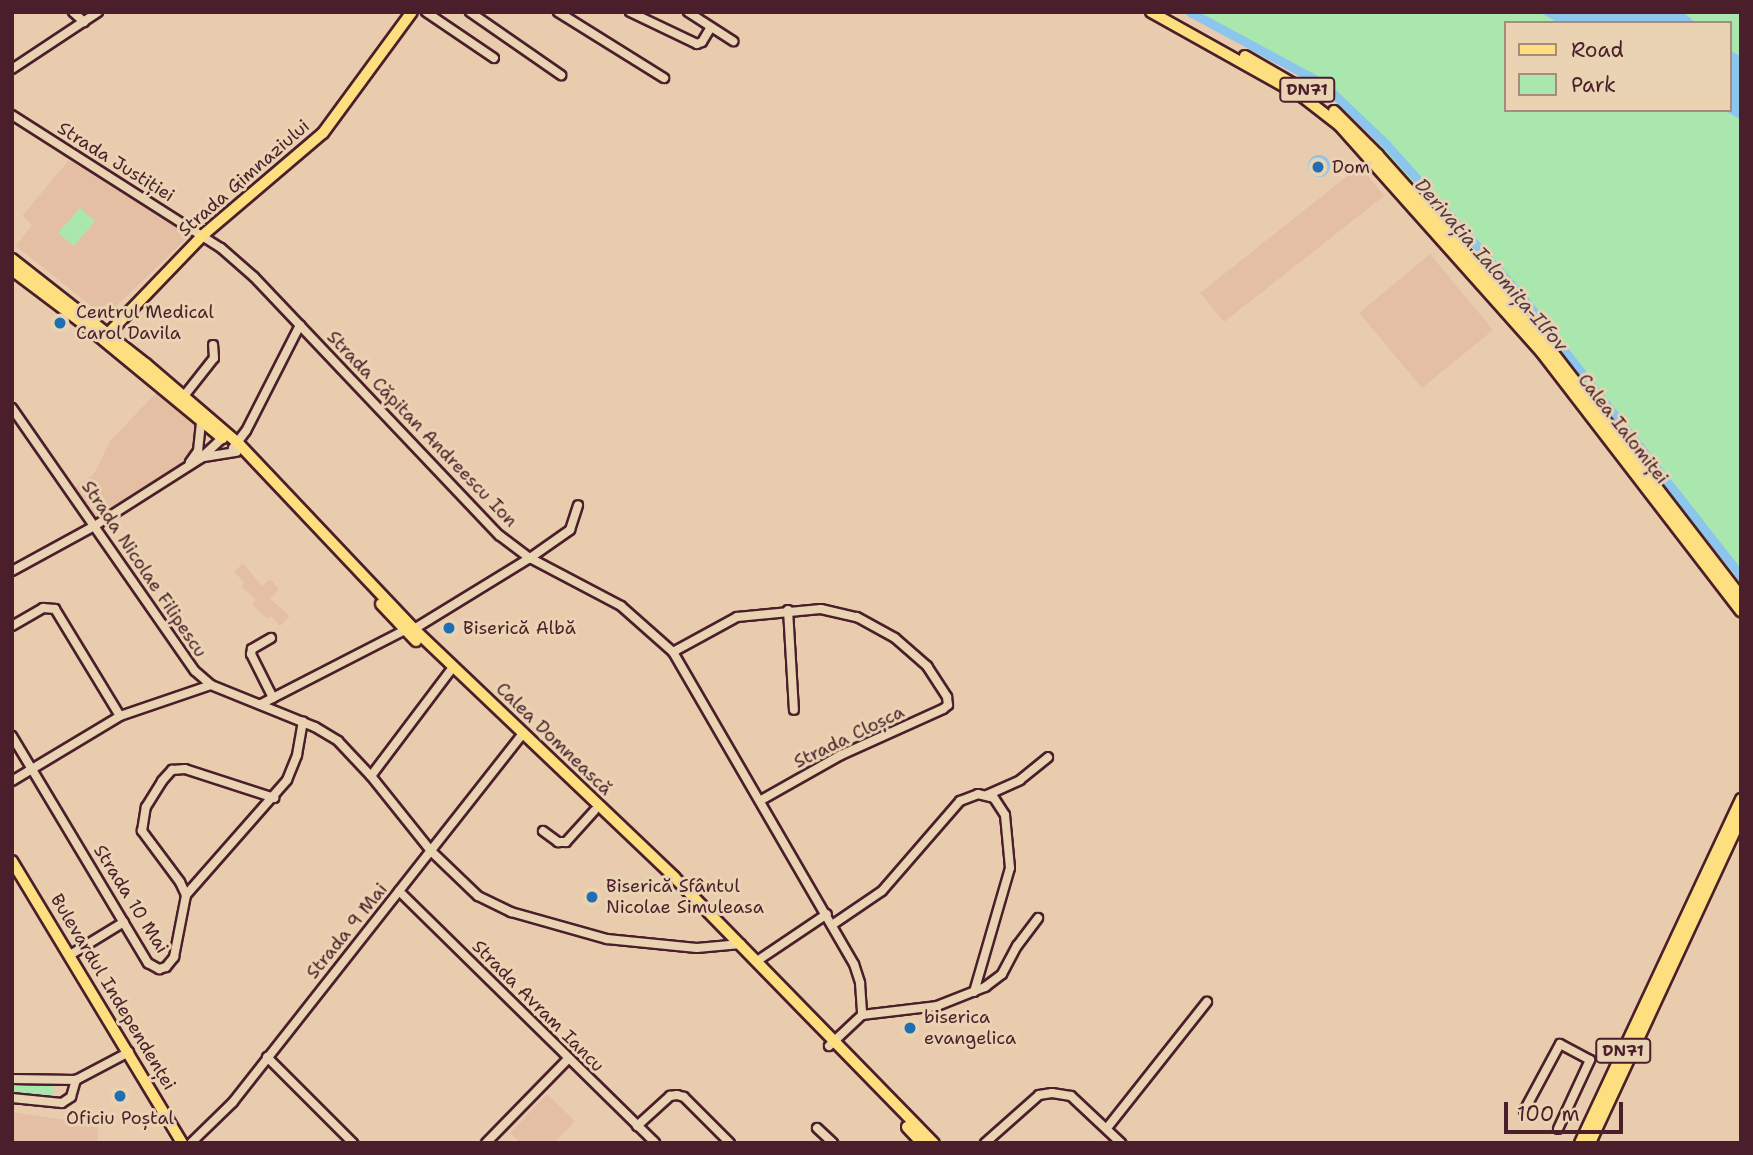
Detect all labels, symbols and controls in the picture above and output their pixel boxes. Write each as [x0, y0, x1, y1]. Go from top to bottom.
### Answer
legend [1504, 21, 1732, 112]
text: Road [1571, 36, 1624, 64]
text: Park [1571, 71, 1616, 99]
road number: DN71 [1279, 78, 1335, 102]
street label: Strada Gimnaziului [174, 115, 314, 241]
street label: Strada Justiției [54, 117, 178, 207]
place label: Dom [1332, 156, 1370, 178]
marker: Dom [1310, 159, 1326, 175]
water label: Derivația Ialomița-Ilfov [1410, 174, 1572, 356]
place label: Centrul Medical Carol Davila [76, 302, 214, 344]
marker: Centrul Medical Carol Davila [50, 313, 70, 333]
street label: Strada Căpitan Andreescu Ion [322, 326, 522, 532]
street label: Calea Ialomiței [1573, 370, 1673, 488]
street label: Strada Nicolae Filipescu [77, 477, 211, 661]
place label: Biserică Albă [463, 617, 576, 639]
marker: Biserică Albă [441, 620, 457, 636]
street label: Calea Domnească [491, 678, 617, 800]
street label: Strada Cloșca [790, 701, 908, 773]
street label: Strada 10 Mai [89, 841, 173, 957]
place label: Biserică Sfântul Nicolae Simuleasa [606, 876, 764, 918]
street label: Strada 9 Mai [302, 879, 392, 983]
marker: Biserică Sfântul Nicolae Simuleasa [584, 889, 600, 905]
street label: Bulevardul Independenței [46, 890, 180, 1094]
street label: Strada Avram Iancu [468, 936, 608, 1076]
place label: biserica evangelica [924, 1007, 1016, 1050]
marker: biserica evangelica [902, 1020, 918, 1036]
road number: DN71 [1595, 1038, 1651, 1064]
marker: Oficiu Poștal [112, 1088, 128, 1104]
scale bar [1508, 1088, 1627, 1132]
text: 100 m [1517, 1100, 1580, 1128]
place label: Oficiu Poștal [66, 1107, 174, 1129]

